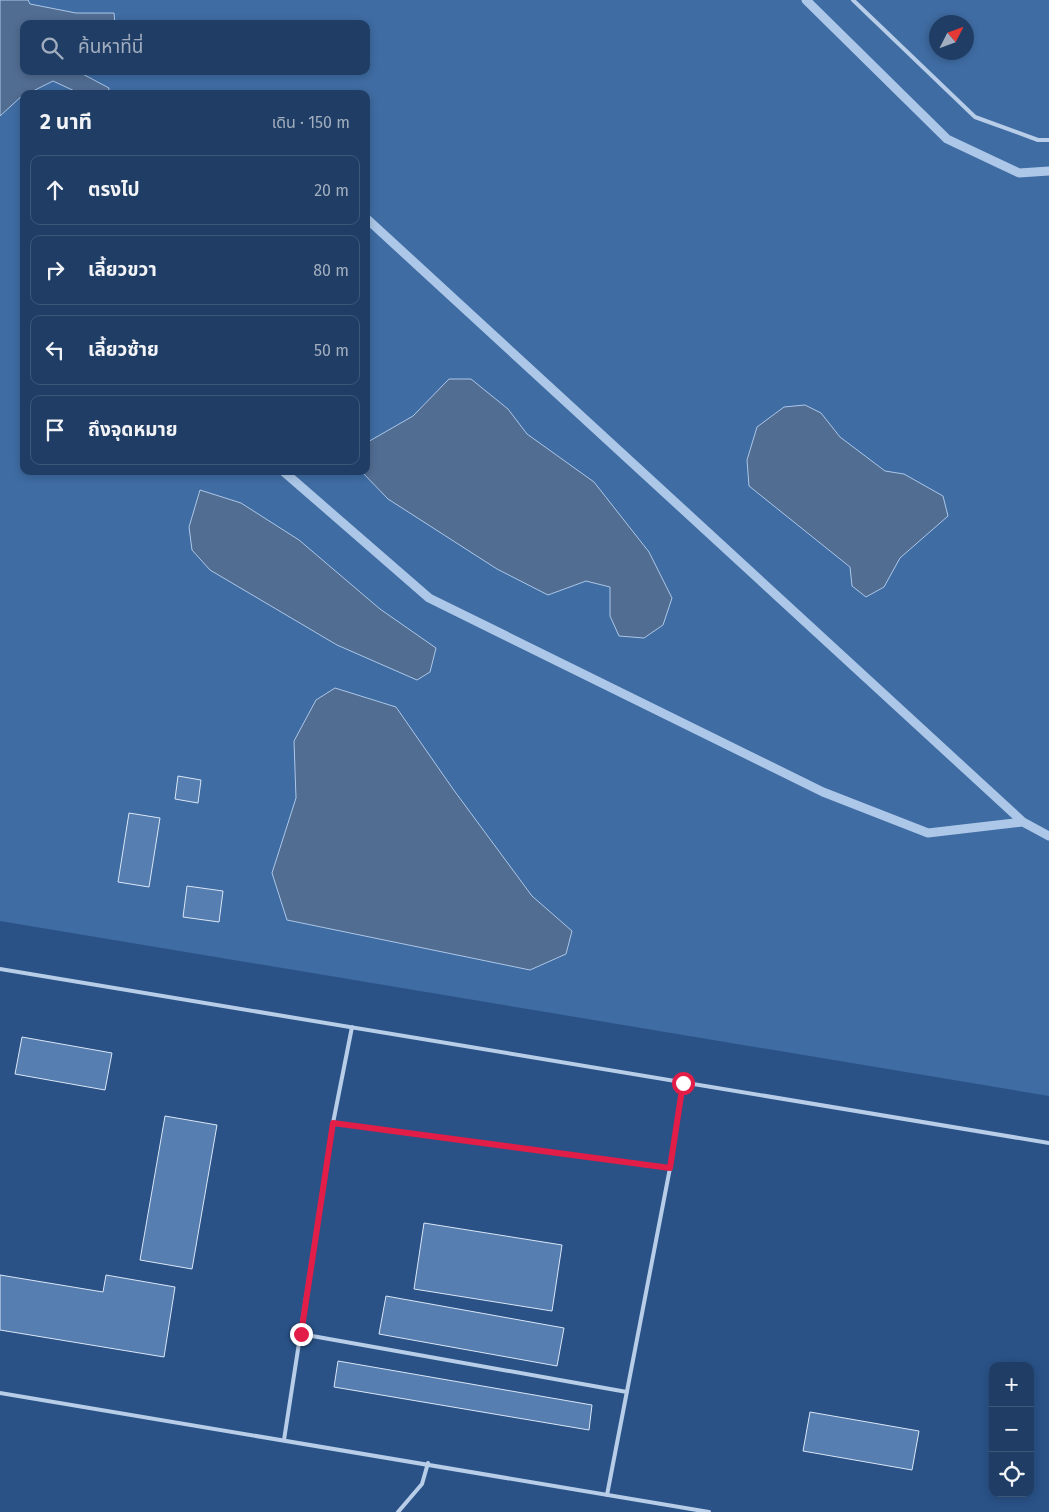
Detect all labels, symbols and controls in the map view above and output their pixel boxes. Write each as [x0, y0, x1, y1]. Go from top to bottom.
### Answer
north arrow [929, 15, 974, 60]
search box [20, 20, 370, 75]
icon: search [38, 34, 66, 62]
text: ค้นหาที่นี่ [78, 35, 143, 58]
text: 2 นาที [40, 109, 92, 135]
text: เดิน · 150 m [272, 113, 350, 132]
icon: ahead [41, 176, 69, 204]
text: ตรงไป [88, 178, 140, 201]
text: 20 m [314, 181, 349, 200]
icon: right [41, 256, 69, 284]
text: เลี้ยวขวา [88, 258, 157, 281]
text: 80 m [313, 261, 349, 280]
icon: left [41, 336, 69, 364]
text: เลี้ยวซ้าย [88, 338, 159, 361]
text: 50 m [314, 341, 349, 360]
icon: arrive [41, 416, 69, 444]
text: ถึงจุดหมาย [88, 418, 178, 441]
route start [672, 1072, 695, 1095]
route end [290, 1323, 313, 1346]
map controls [989, 1362, 1034, 1497]
button: + [989, 1362, 1034, 1407]
button: − [989, 1407, 1034, 1452]
button: locate [989, 1452, 1034, 1497]

